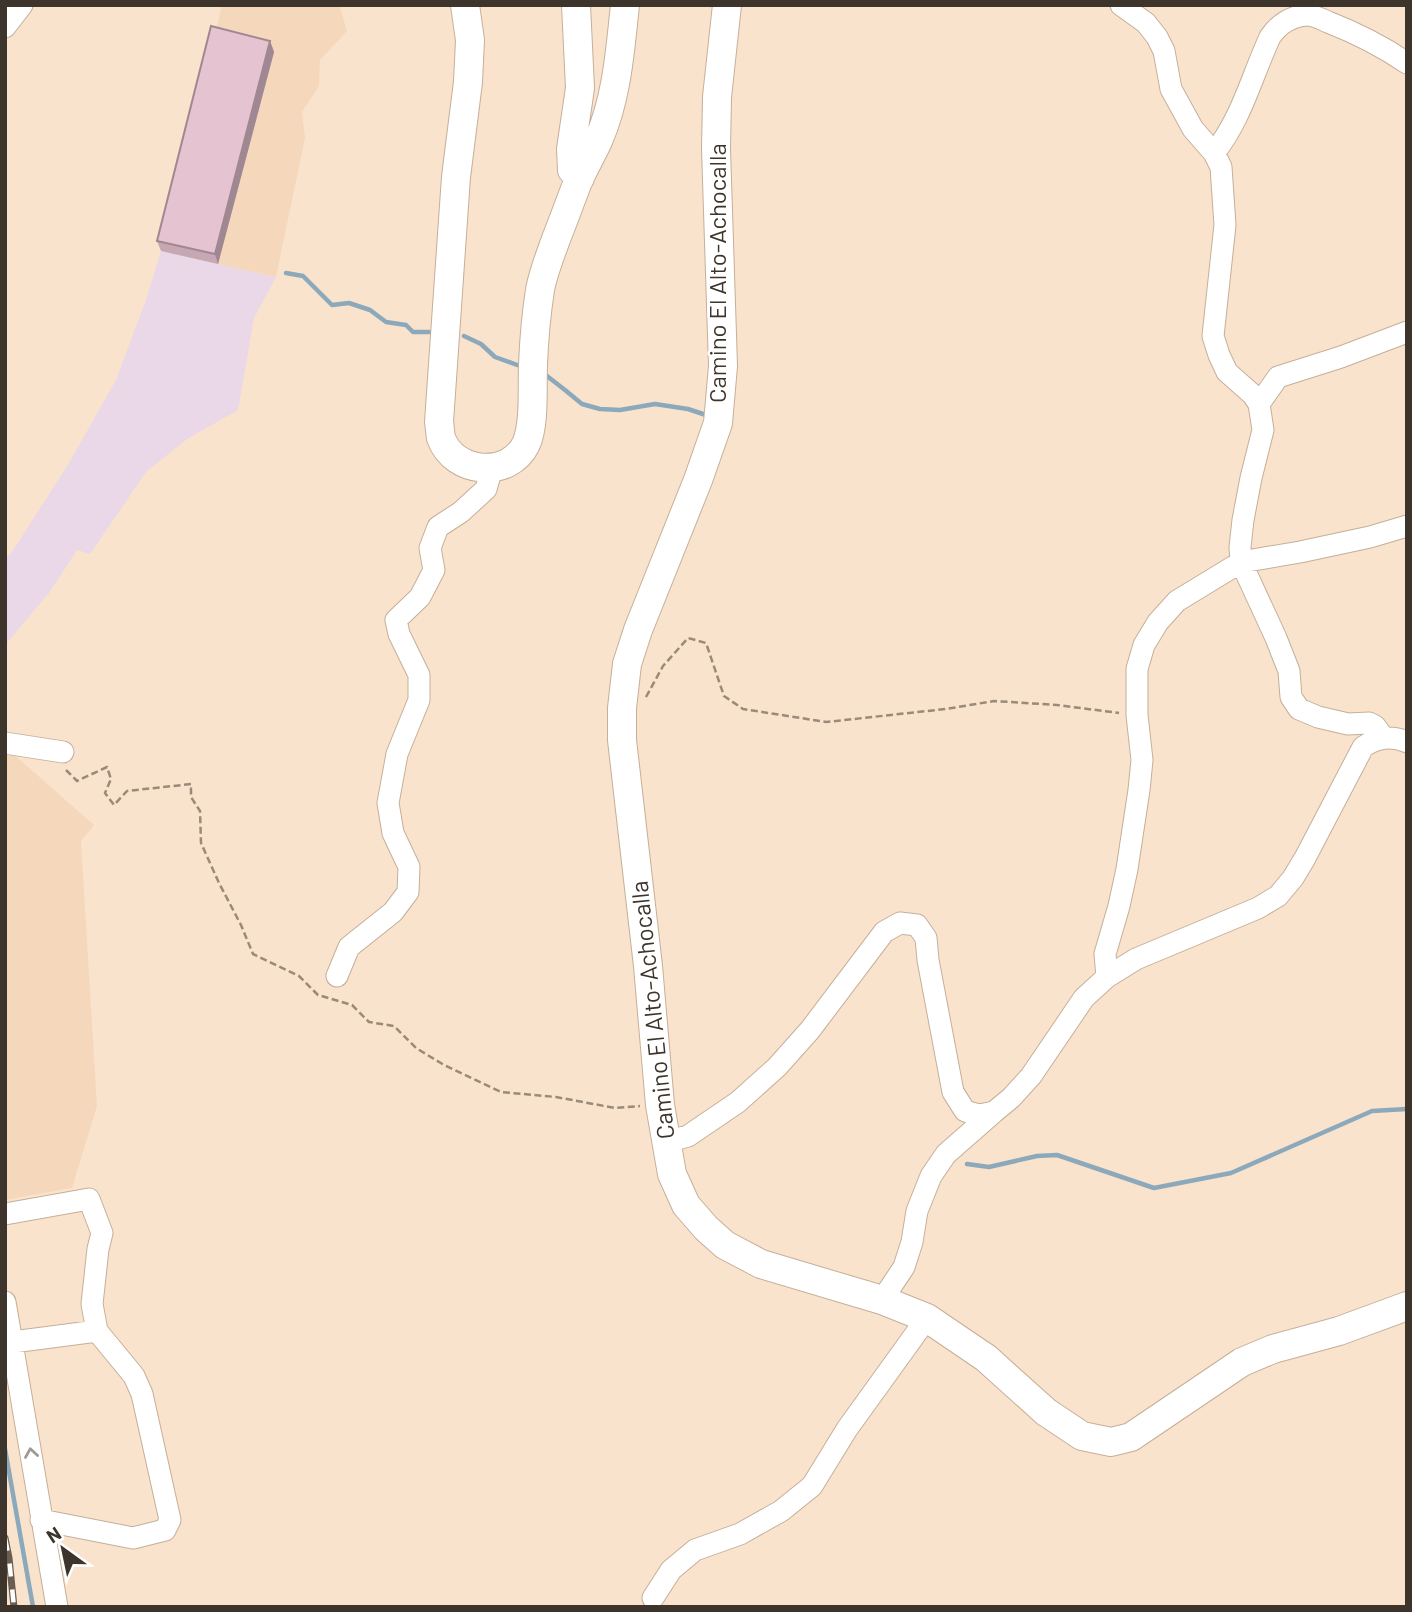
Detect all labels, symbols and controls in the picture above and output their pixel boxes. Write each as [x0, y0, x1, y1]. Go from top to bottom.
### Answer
street label: Camino El Alto-Achocalla [702, 143, 731, 403]
street label: Camino El Alto-Achocalla [624, 879, 680, 1141]
one-way arrow [24, 1447, 39, 1458]
north arrow [28, 1514, 98, 1584]
text: N [42, 1521, 65, 1547]

